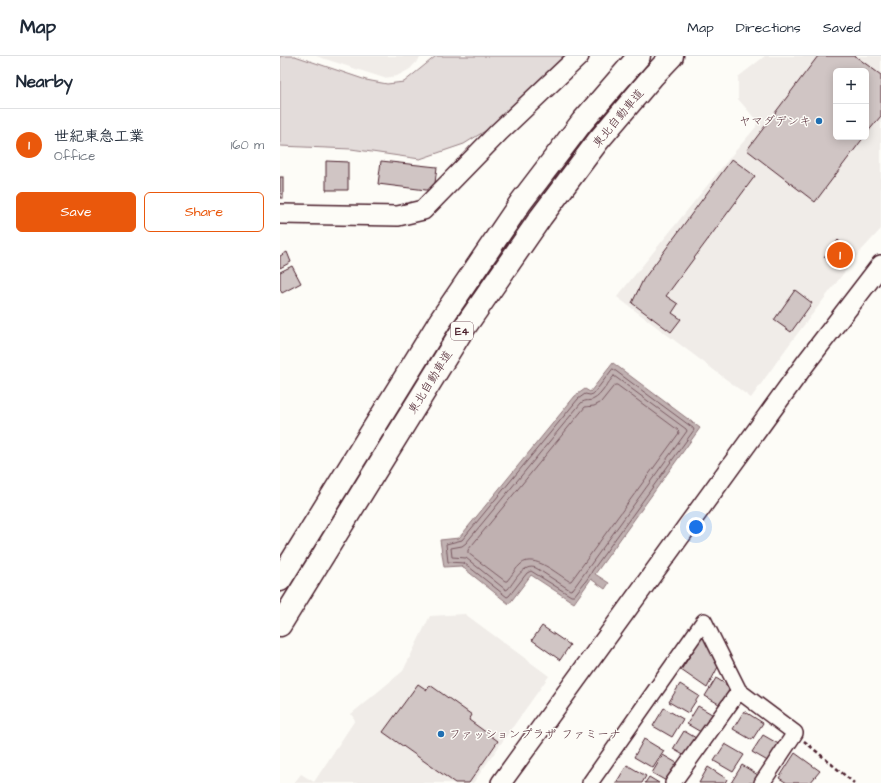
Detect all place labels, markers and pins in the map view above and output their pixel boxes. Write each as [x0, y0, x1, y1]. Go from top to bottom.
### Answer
place label: ヤマダデンキ [739, 113, 811, 130]
marker: ヤマダデンキ [814, 116, 824, 126]
pin: 1 [827, 240, 853, 270]
place label: ファッションプラザ ファミーナ [449, 726, 621, 743]
marker: ファッションプラザ ファミーナ [436, 729, 446, 739]

